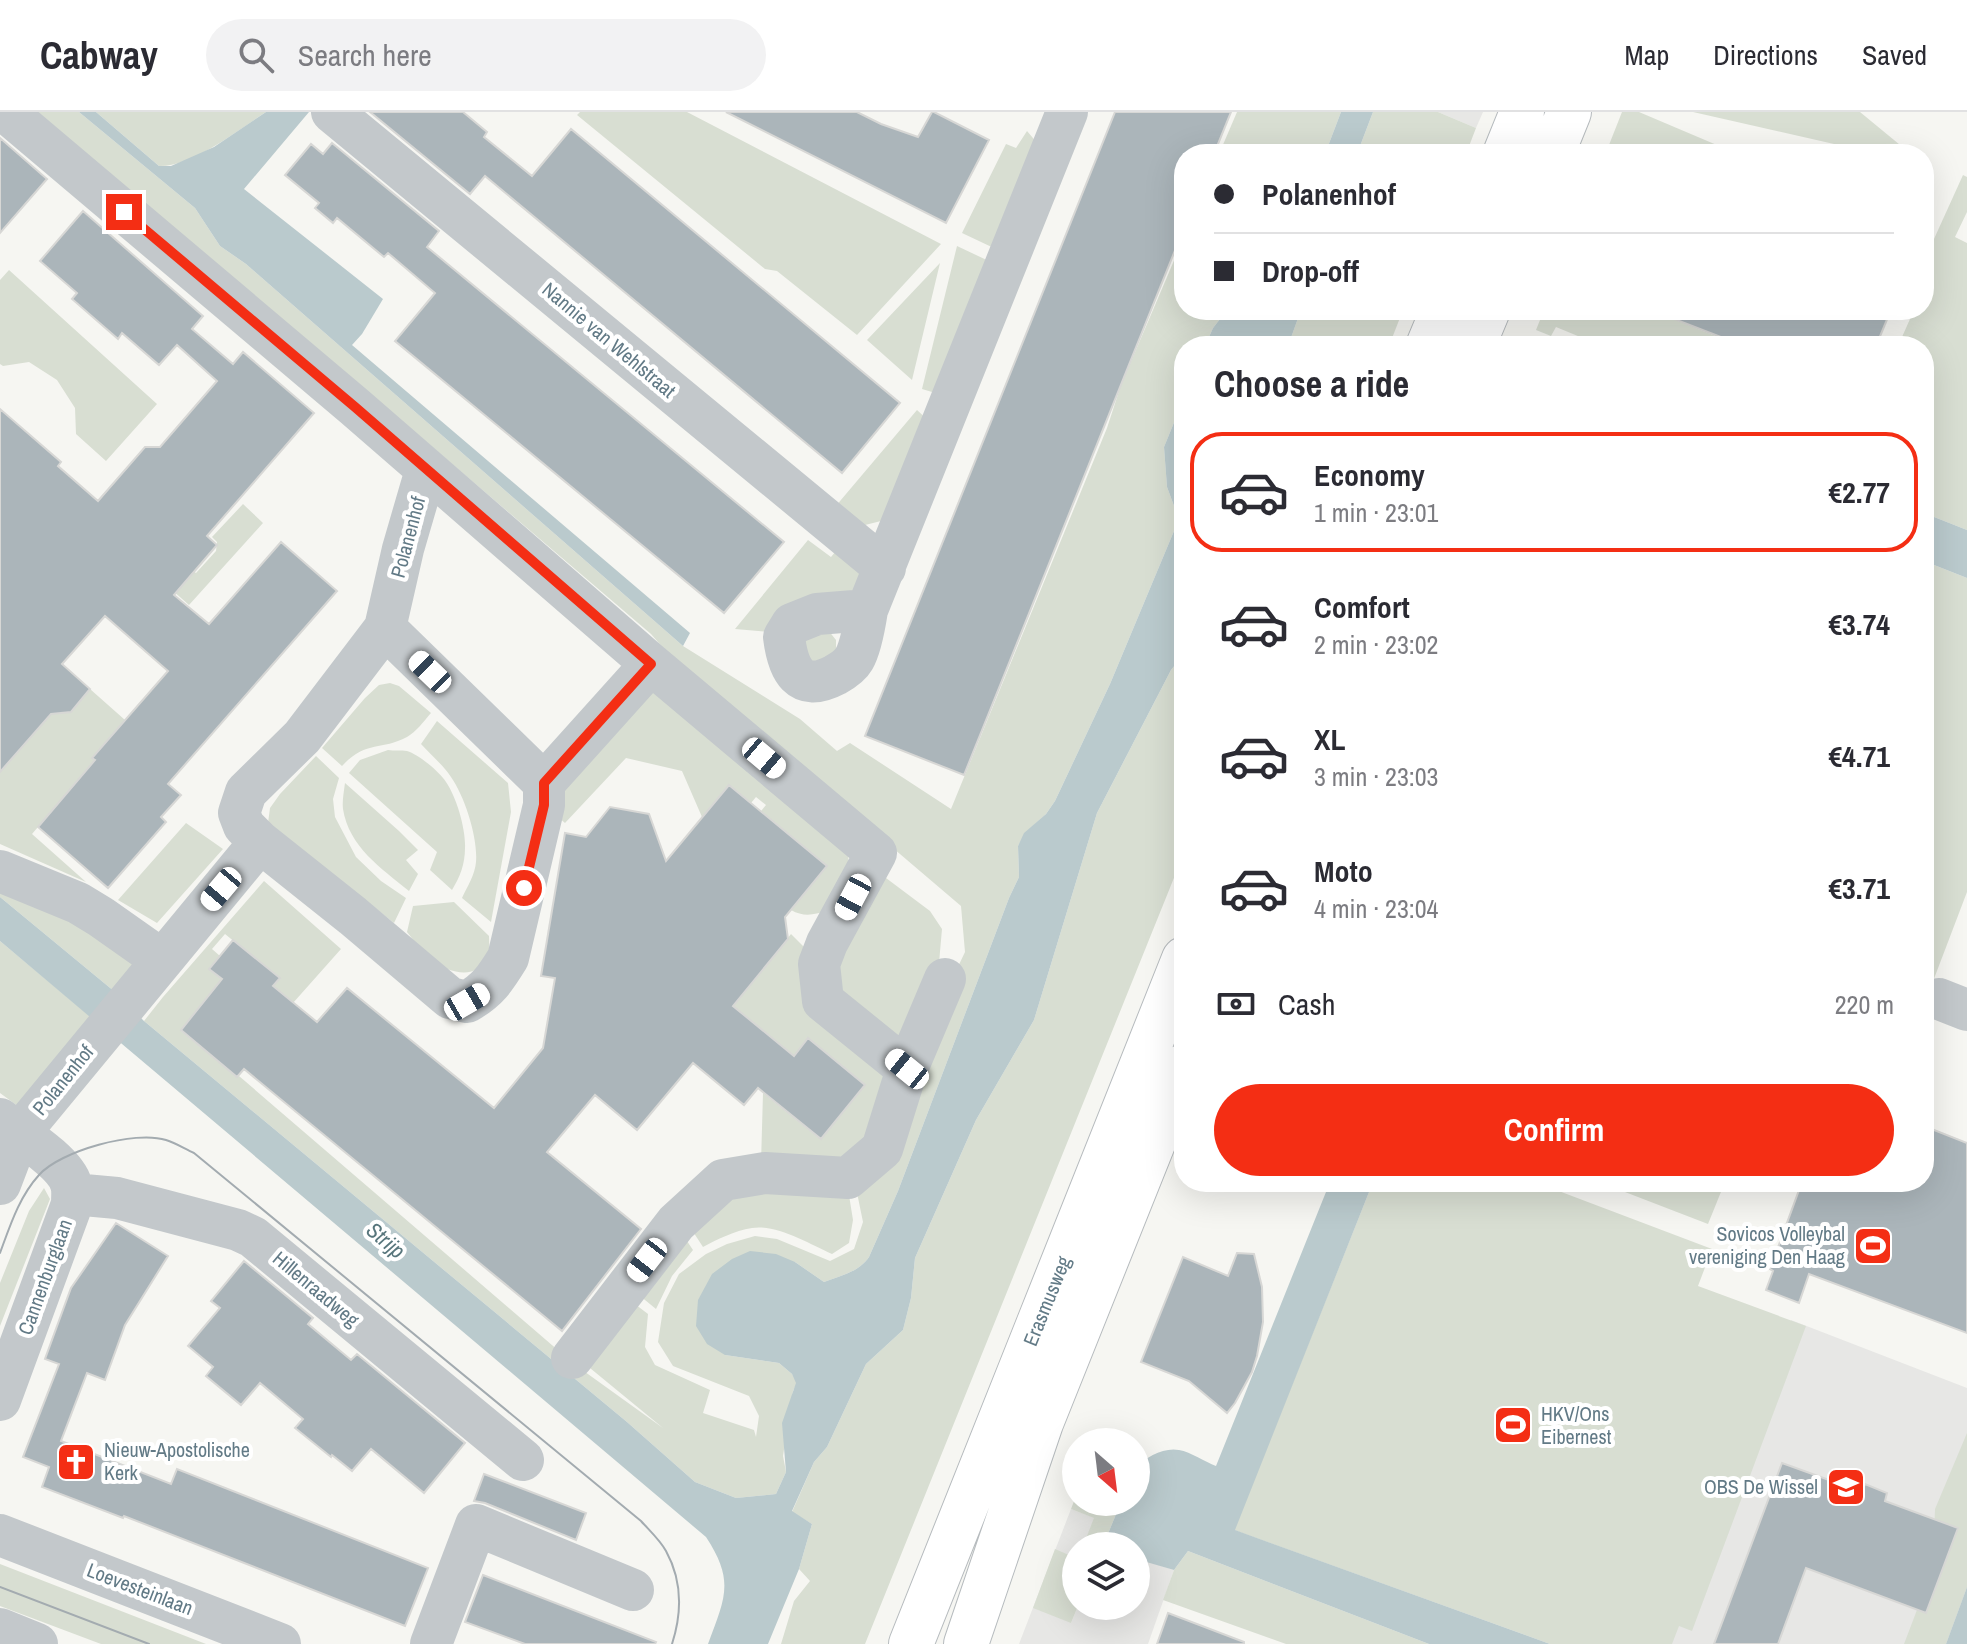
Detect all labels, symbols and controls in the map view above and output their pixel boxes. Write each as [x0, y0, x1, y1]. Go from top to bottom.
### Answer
search box [206, 19, 766, 91]
text: Cabway [40, 30, 158, 81]
icon: search [234, 33, 278, 77]
text: Search here [298, 35, 432, 75]
text: Map [1625, 36, 1669, 74]
text: Directions [1713, 36, 1818, 74]
text: Saved [1862, 36, 1927, 74]
text: Polanenhof [1262, 174, 1396, 214]
route end [106, 194, 142, 230]
text: Drop-off [1262, 251, 1359, 291]
street label: Nannie van Wehlstraat [537, 276, 682, 404]
text: Choose a ride [1214, 360, 1409, 408]
text: Economy [1314, 455, 1425, 495]
icon: car [1218, 456, 1290, 528]
text: €2.77 [1828, 472, 1890, 512]
street label: Polanenhof [384, 493, 431, 580]
text: 1 min · 23:01 [1314, 495, 1438, 530]
text: Comfort [1314, 587, 1410, 627]
icon: car [1218, 588, 1290, 660]
text: €3.74 [1828, 604, 1890, 644]
text: 2 min · 23:02 [1314, 627, 1438, 662]
car [404, 647, 456, 697]
text: XL [1314, 719, 1345, 759]
icon: car [1218, 720, 1290, 792]
car [738, 733, 790, 783]
text: €4.71 [1828, 736, 1890, 776]
text: 3 min · 23:03 [1314, 759, 1438, 794]
text: Moto [1314, 851, 1373, 891]
icon: car [1218, 852, 1290, 924]
car [196, 863, 246, 915]
text: €3.71 [1828, 868, 1890, 908]
route start [506, 870, 542, 906]
car [831, 870, 875, 924]
text: 4 min · 23:04 [1314, 891, 1438, 926]
car [440, 980, 494, 1024]
icon: cash [1214, 982, 1258, 1026]
text: Cash [1278, 984, 1335, 1024]
text: 220 m [1835, 987, 1894, 1022]
street label: Polanenhof [26, 1039, 99, 1120]
car [881, 1045, 933, 1093]
button: Confirm [1214, 1084, 1894, 1176]
street label: Cannenburglaan [11, 1215, 78, 1338]
water label: Strijp [360, 1215, 412, 1265]
place label: Sovicos Volleybal vereniging Den Haag [1689, 1220, 1845, 1270]
sports icon: Sovicos Volleybal vereniging Den Haag [1852, 1225, 1894, 1267]
car [623, 1234, 671, 1286]
street label: Hillenraadweg [267, 1245, 365, 1333]
street label: Erasmusweg [1016, 1252, 1077, 1350]
place label: HKV/Ons Eibernest [1541, 1400, 1612, 1450]
sports icon: HKV/Ons Eibernest [1492, 1404, 1534, 1446]
north arrow [1062, 1428, 1150, 1516]
map controls [1062, 1428, 1150, 1620]
place label: Nieuw-Apostolische Kerk [104, 1436, 250, 1486]
church icon: Nieuw-Apostolische Kerk [55, 1441, 97, 1483]
school or university icon: OBS De Wissel [1825, 1466, 1867, 1508]
place label: OBS De Wissel [1704, 1473, 1818, 1500]
button: layers [1062, 1532, 1150, 1620]
street label: Loevesteinlaan [83, 1556, 197, 1621]

